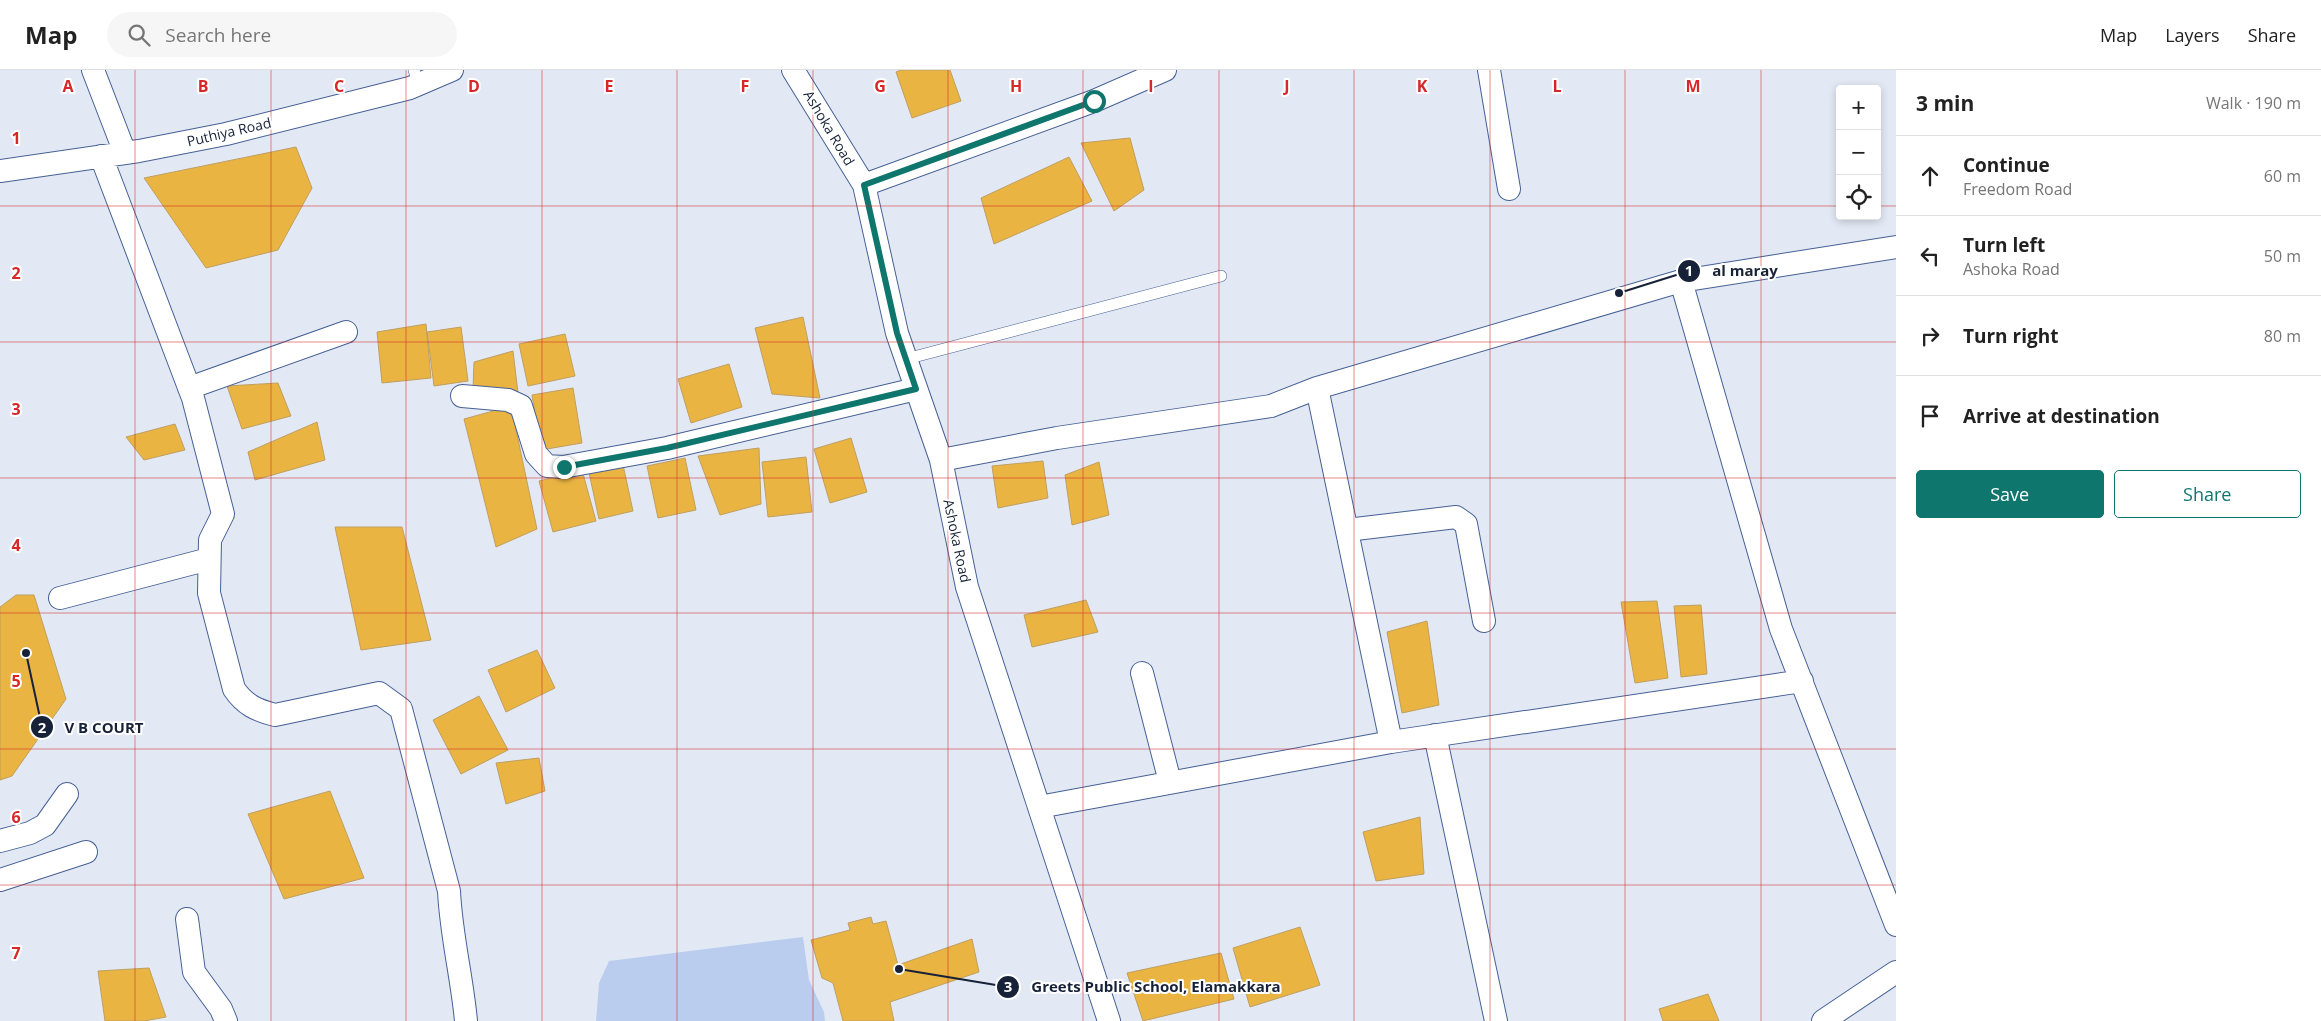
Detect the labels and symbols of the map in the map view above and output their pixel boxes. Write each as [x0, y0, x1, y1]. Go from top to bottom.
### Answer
text: A [62, 75, 74, 97]
text: B [198, 75, 208, 97]
text: C [334, 75, 344, 97]
text: D [468, 75, 480, 97]
text: E [605, 75, 614, 97]
text: F [741, 75, 749, 97]
text: G [874, 75, 886, 97]
text: H [1010, 75, 1022, 97]
text: I [1148, 75, 1154, 97]
text: J [1282, 75, 1290, 97]
text: K [1417, 75, 1428, 97]
text: L [1552, 75, 1562, 97]
text: M [1685, 75, 1701, 97]
street label: Ashoka Road [799, 87, 859, 169]
route start [1083, 90, 1106, 113]
street label: Puthiya Road [185, 113, 273, 150]
text: 1 [11, 127, 21, 149]
callout: al maray [1677, 256, 1788, 286]
text: 1 [1685, 260, 1693, 280]
text: al maray [1712, 260, 1778, 280]
text: 2 [11, 262, 21, 284]
text: 3 [11, 398, 21, 420]
route end [553, 456, 576, 479]
street label: Ashoka Road [939, 497, 976, 584]
text: 4 [11, 534, 21, 556]
text: 5 [11, 670, 21, 692]
callout: V B COURT [29, 712, 153, 742]
text: 2 [38, 717, 47, 737]
text: V B COURT [64, 717, 144, 737]
text: 6 [11, 806, 21, 828]
text: 7 [11, 942, 21, 964]
callout: Greets Public School, Elamakkara [996, 972, 1290, 1002]
text: 3 [1004, 976, 1012, 996]
text: Greets Public School, Elamakkara [1031, 976, 1281, 996]

